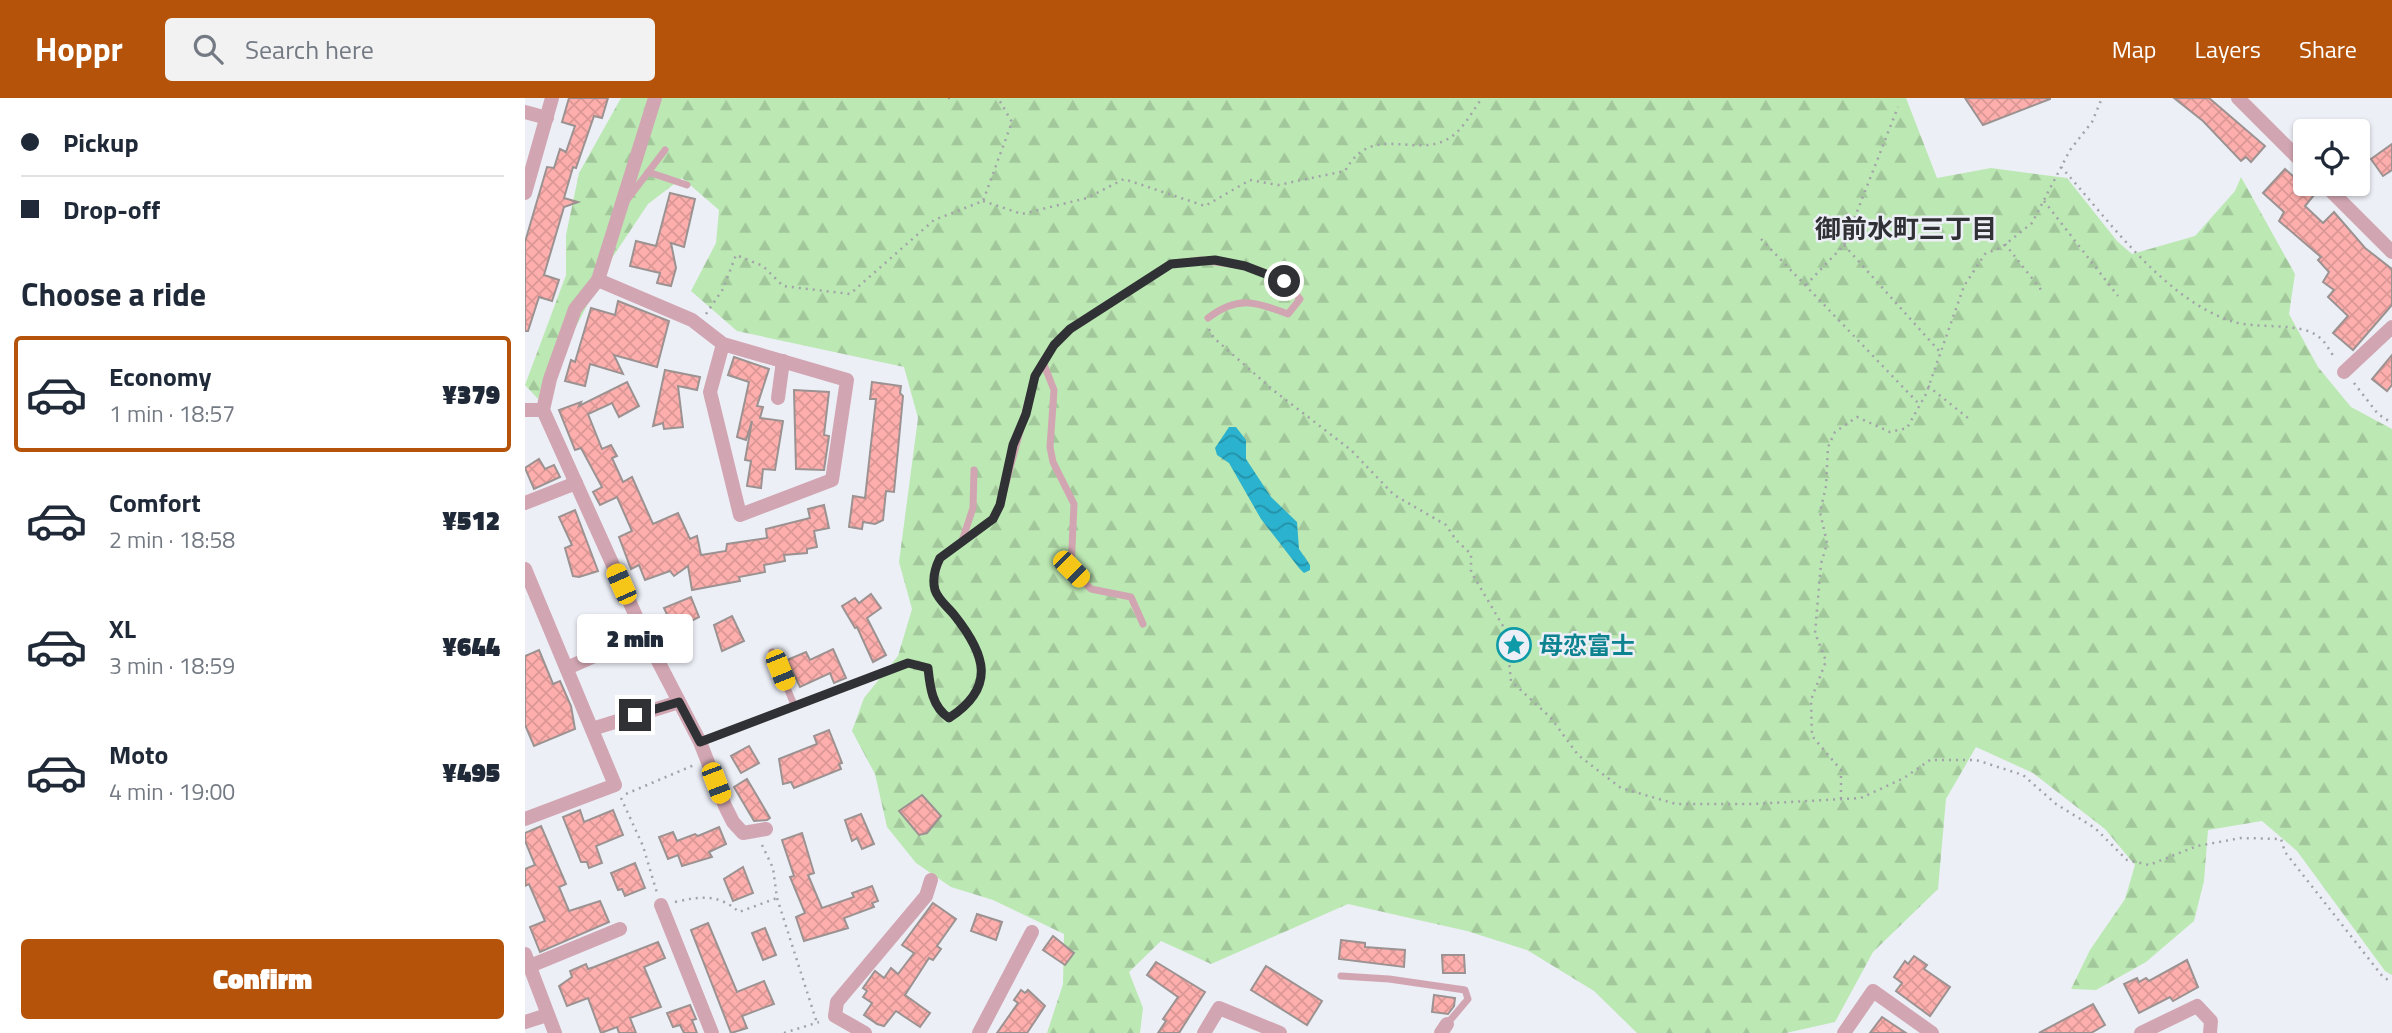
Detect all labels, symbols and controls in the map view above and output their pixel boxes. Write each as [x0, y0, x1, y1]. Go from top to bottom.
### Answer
search box [165, 18, 655, 81]
text: Hoppr [35, 24, 123, 74]
icon: search [189, 30, 227, 68]
text: Search here [245, 30, 374, 69]
text: Map [2112, 31, 2157, 67]
text: Layers [2195, 31, 2261, 67]
text: Share [2299, 31, 2357, 67]
map controls [2293, 119, 2370, 196]
button: locate [2293, 119, 2370, 196]
text: Pickup [63, 123, 139, 162]
text: Drop-off [63, 190, 160, 229]
district label: 御前水町三丁目 [1815, 209, 1997, 248]
route start [1268, 265, 1300, 297]
text: Choose a ride [21, 270, 206, 318]
text: Economy [109, 357, 211, 396]
icon: car [25, 363, 88, 426]
text: ¥379 [442, 375, 500, 414]
text: 1 min · 18:57 [109, 396, 235, 431]
text: Comfort [109, 483, 201, 522]
icon: car [25, 489, 88, 552]
text: ¥512 [442, 501, 500, 540]
text: 2 min · 18:58 [109, 522, 235, 557]
car [1049, 547, 1094, 591]
car [603, 561, 640, 607]
text: XL [109, 609, 136, 648]
callout: 2 min [577, 614, 693, 662]
icon: car [25, 615, 88, 678]
text: 2 min [606, 621, 664, 656]
place icon: 母恋富士 [1495, 626, 1533, 664]
text: ¥644 [442, 627, 500, 666]
place label: 母恋富士 [1539, 627, 1635, 663]
car [763, 647, 798, 693]
text: 3 min · 18:59 [109, 648, 235, 683]
route end [619, 699, 651, 731]
text: Moto [109, 735, 168, 774]
icon: car [25, 741, 88, 804]
text: ¥495 [442, 753, 500, 792]
car [699, 760, 734, 806]
text: 4 min · 19:00 [109, 774, 235, 809]
button: Confirm [21, 939, 504, 1019]

